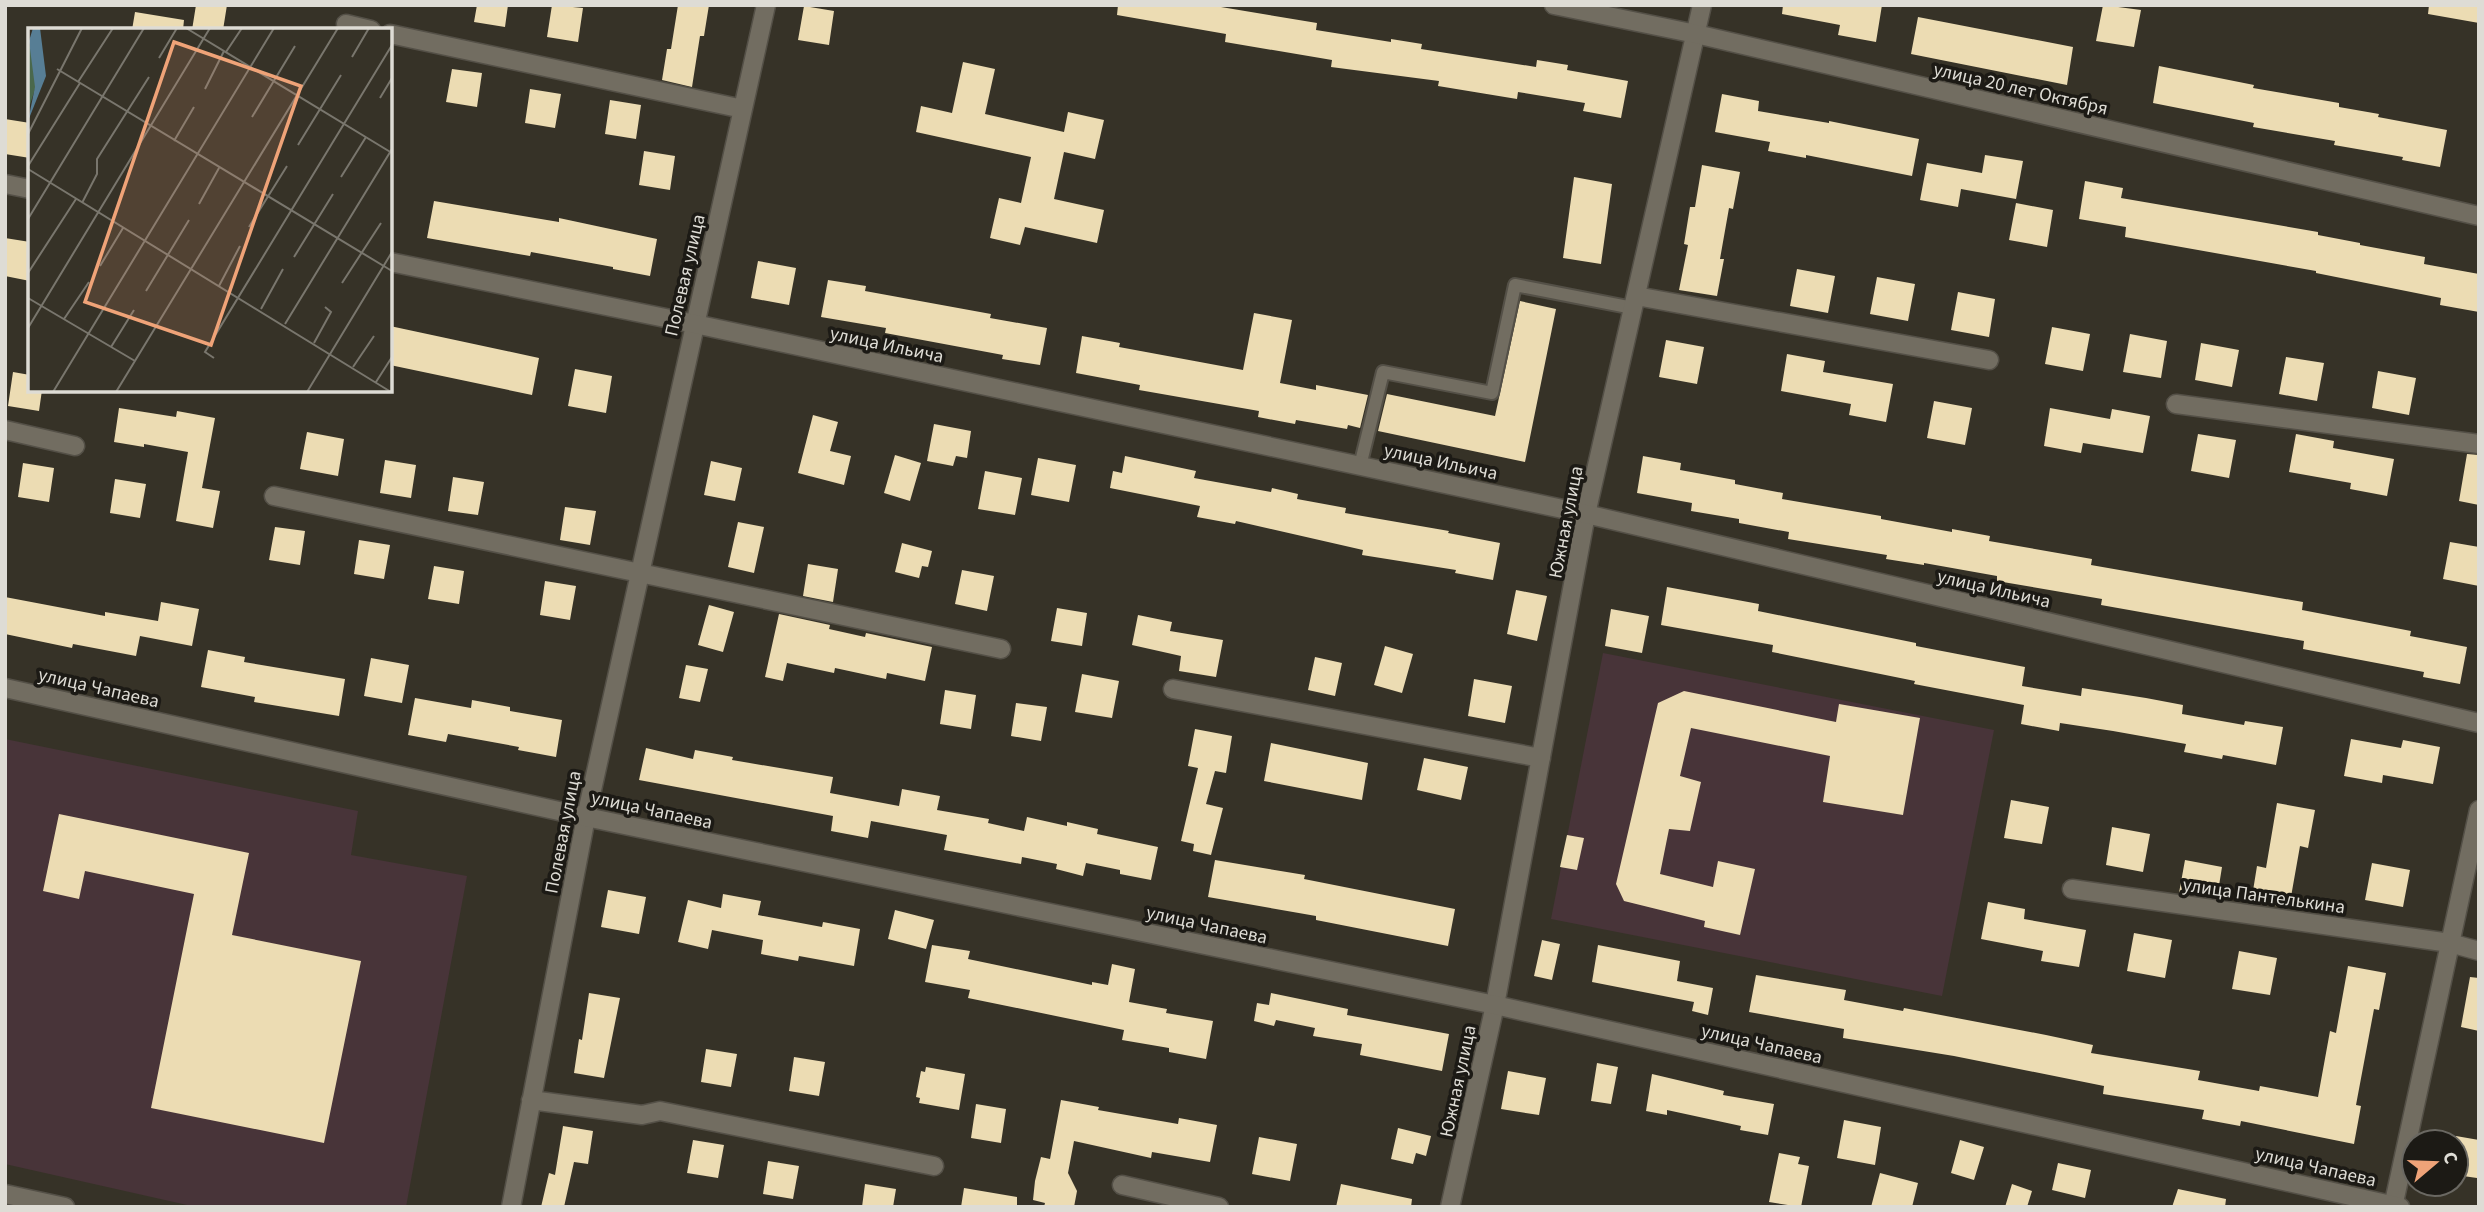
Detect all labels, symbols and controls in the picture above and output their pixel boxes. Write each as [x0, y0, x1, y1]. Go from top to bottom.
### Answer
inset map [28, 28, 392, 392]
street label: улица 20 лет Октября [1931, 56, 2111, 123]
street label: Полевая улица [658, 212, 713, 339]
street label: улица Ильича [827, 320, 946, 371]
street label: улица Ильича [1381, 437, 1500, 488]
street label: Южная улица [1542, 464, 1591, 581]
street label: улица Ильича [1934, 563, 2053, 616]
street label: улица Чапаева [36, 661, 162, 715]
street label: Полевая улица [538, 769, 589, 896]
street label: улица Чапаева [589, 784, 715, 836]
street label: улица Пантелькина [2181, 872, 2347, 921]
street label: улица Чапаева [1144, 899, 1270, 951]
street label: улица Чапаева [1699, 1017, 1825, 1071]
street label: Южная улица [1433, 1023, 1484, 1140]
north arrow [2400, 1128, 2470, 1198]
street label: улица Чапаева [2253, 1140, 2379, 1194]
text: С [2435, 1148, 2464, 1168]

